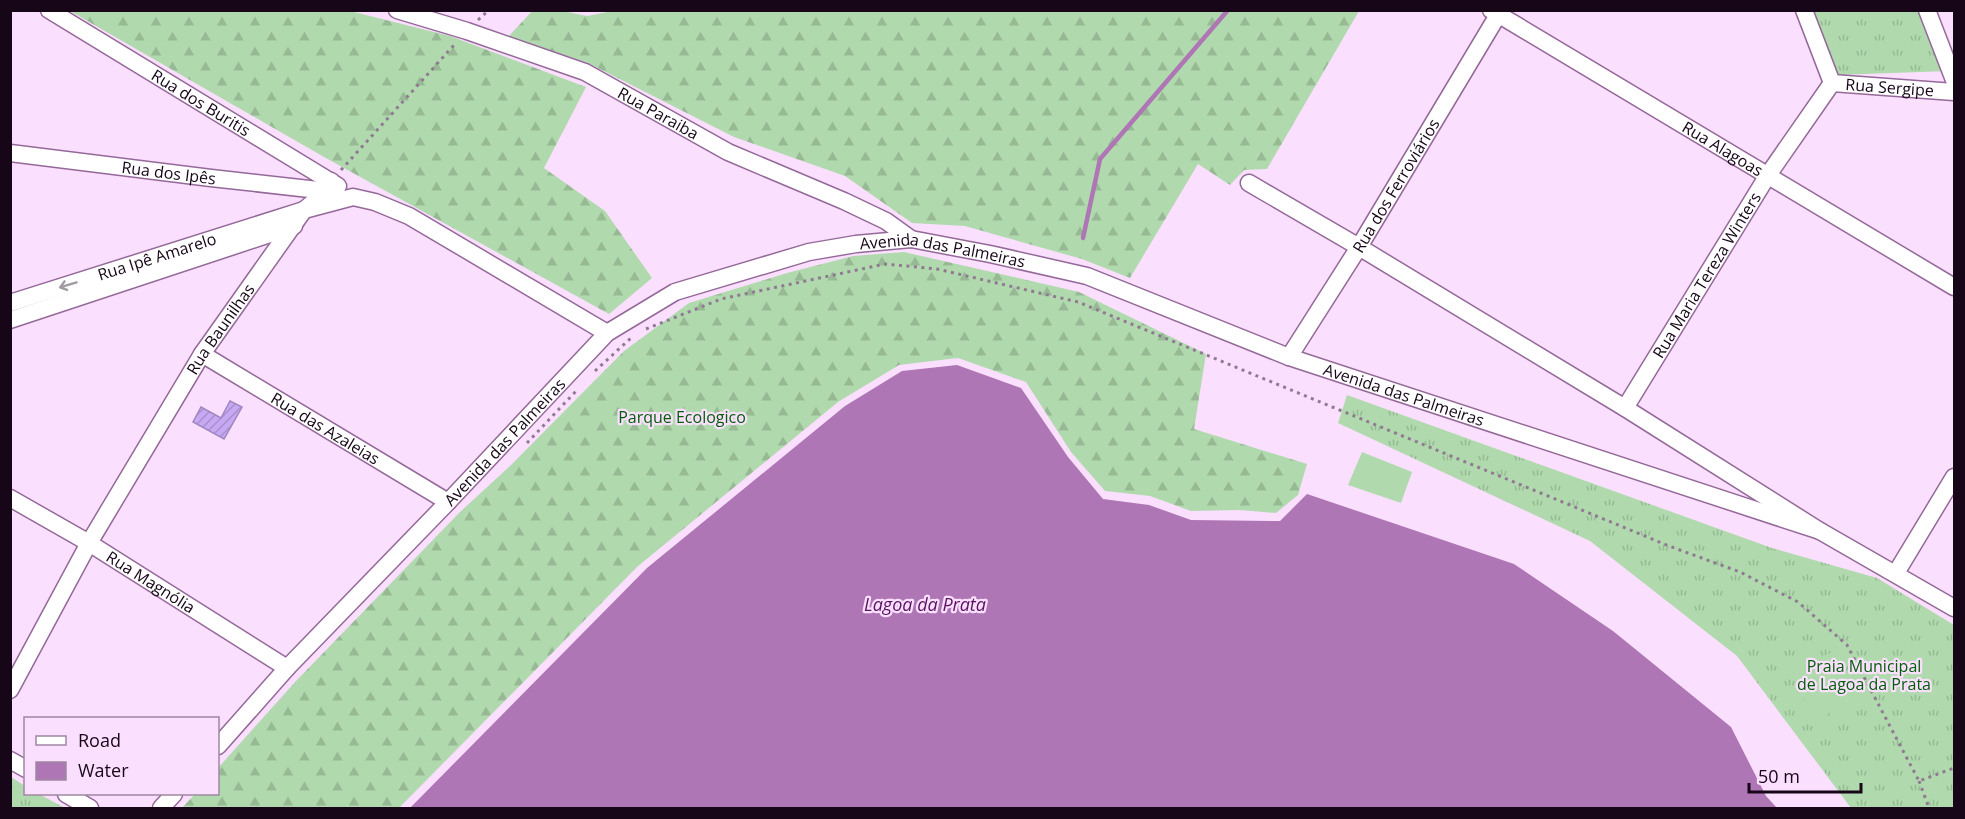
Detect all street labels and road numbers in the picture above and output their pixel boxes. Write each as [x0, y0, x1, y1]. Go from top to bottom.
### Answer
street label: Rua dos Buritis [147, 64, 255, 141]
street label: Rua Sergipe [1845, 73, 1935, 101]
street label: Rua Paraiba [614, 82, 703, 144]
street label: Rua dos Ferroviários [1347, 114, 1444, 257]
street label: Rua Alagoas [1678, 116, 1767, 181]
street label: Rua dos Ipês [120, 156, 217, 189]
street label: Rua Maria Tereza Winters [1647, 188, 1766, 362]
street label: Rua Ipê Amarelo [95, 227, 219, 286]
street label: Avenida das Palmeiras [859, 228, 1027, 273]
street label: Rua Baunilhas [181, 279, 259, 379]
street label: Avenida das Palmeiras [1321, 358, 1487, 431]
street label: Avenida das Palmeiras [439, 373, 570, 510]
street label: Rua das Azaleias [267, 387, 384, 469]
street label: Rua Magnólia [102, 546, 199, 618]

